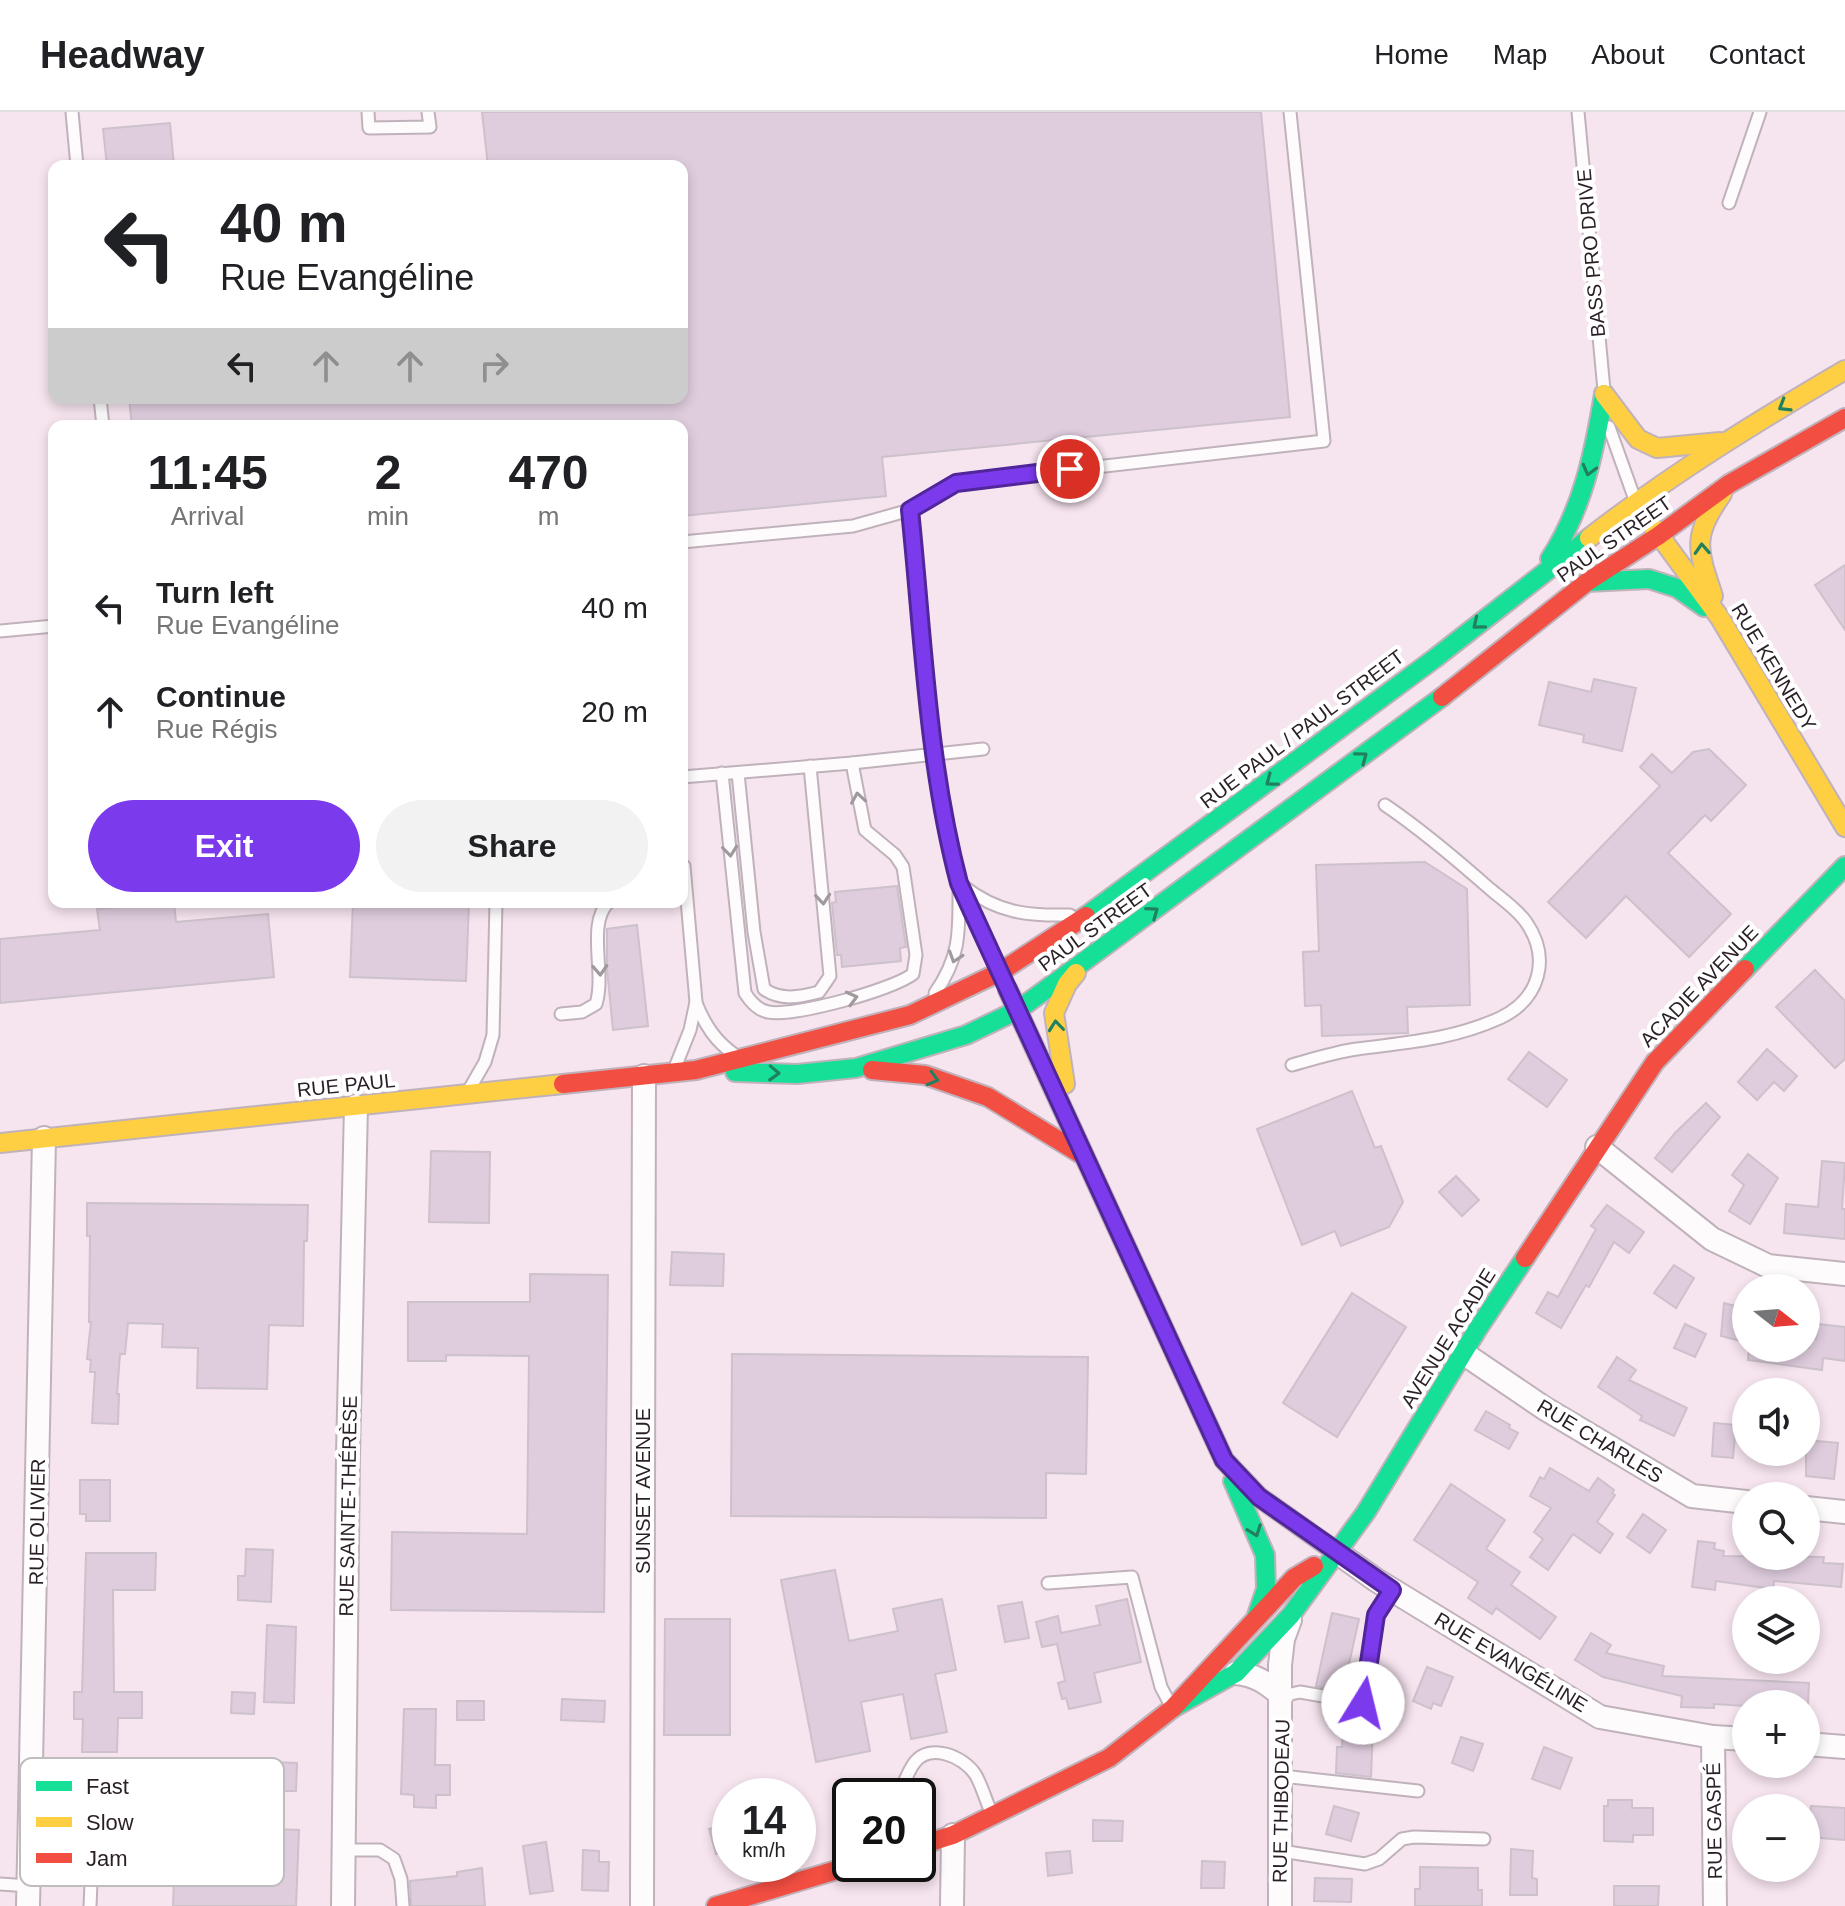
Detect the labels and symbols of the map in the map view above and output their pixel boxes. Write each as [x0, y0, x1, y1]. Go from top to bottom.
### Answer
street label: BASS PRO DRIVE [1573, 168, 1609, 338]
one-way arrow [1778, 396, 1793, 411]
pin [1036, 435, 1104, 503]
one-way arrow [1581, 463, 1598, 477]
street label: PAUL STREET [1553, 491, 1675, 587]
one-way arrow [1694, 542, 1711, 554]
street label: RUE KENNEDY [1727, 599, 1821, 735]
one-way arrow [1472, 614, 1487, 628]
street label: RUE PAUL / PAUL STREET [1196, 645, 1408, 813]
one-way arrow [1354, 753, 1368, 767]
one-way arrow [1265, 771, 1279, 786]
one-way arrow [850, 791, 867, 805]
one-way arrow [722, 845, 739, 858]
street label: PAUL STREET [1034, 879, 1156, 975]
one-way arrow [814, 893, 831, 906]
one-way arrow [1145, 907, 1159, 922]
street label: ACADIE AVENUE [1636, 921, 1762, 1051]
one-way arrow [948, 949, 964, 963]
one-way arrow [591, 964, 608, 977]
one-way arrow [845, 991, 859, 1007]
one-way arrow [1047, 1019, 1064, 1032]
one-way arrow [768, 1065, 781, 1082]
street label: RUE PAUL [296, 1069, 396, 1101]
one-way arrow [925, 1070, 939, 1086]
street label: AVENUE ACADIE [1396, 1264, 1500, 1412]
north arrow [1732, 1274, 1820, 1362]
street label: RUE SAINTE-THÉRÈSE [335, 1395, 361, 1617]
street label: RUE CHARLES [1533, 1395, 1667, 1487]
street label: SUNSET AVENUE [632, 1408, 654, 1574]
street label: RUE OLIVIER [25, 1458, 49, 1586]
one-way arrow [1246, 1523, 1262, 1537]
street label: RUE EVANGÉLINE [1431, 1608, 1591, 1716]
position arrow [1321, 1661, 1405, 1745]
street label: RUE THIBODEAU [1269, 1719, 1293, 1883]
legend [20, 1758, 284, 1886]
street label: RUE GASPÉ [1702, 1762, 1726, 1880]
text: Fast [86, 1774, 129, 1799]
speed limit sign: 20 [832, 1778, 936, 1882]
text: Slow [86, 1810, 134, 1835]
text: Jam [86, 1846, 128, 1871]

